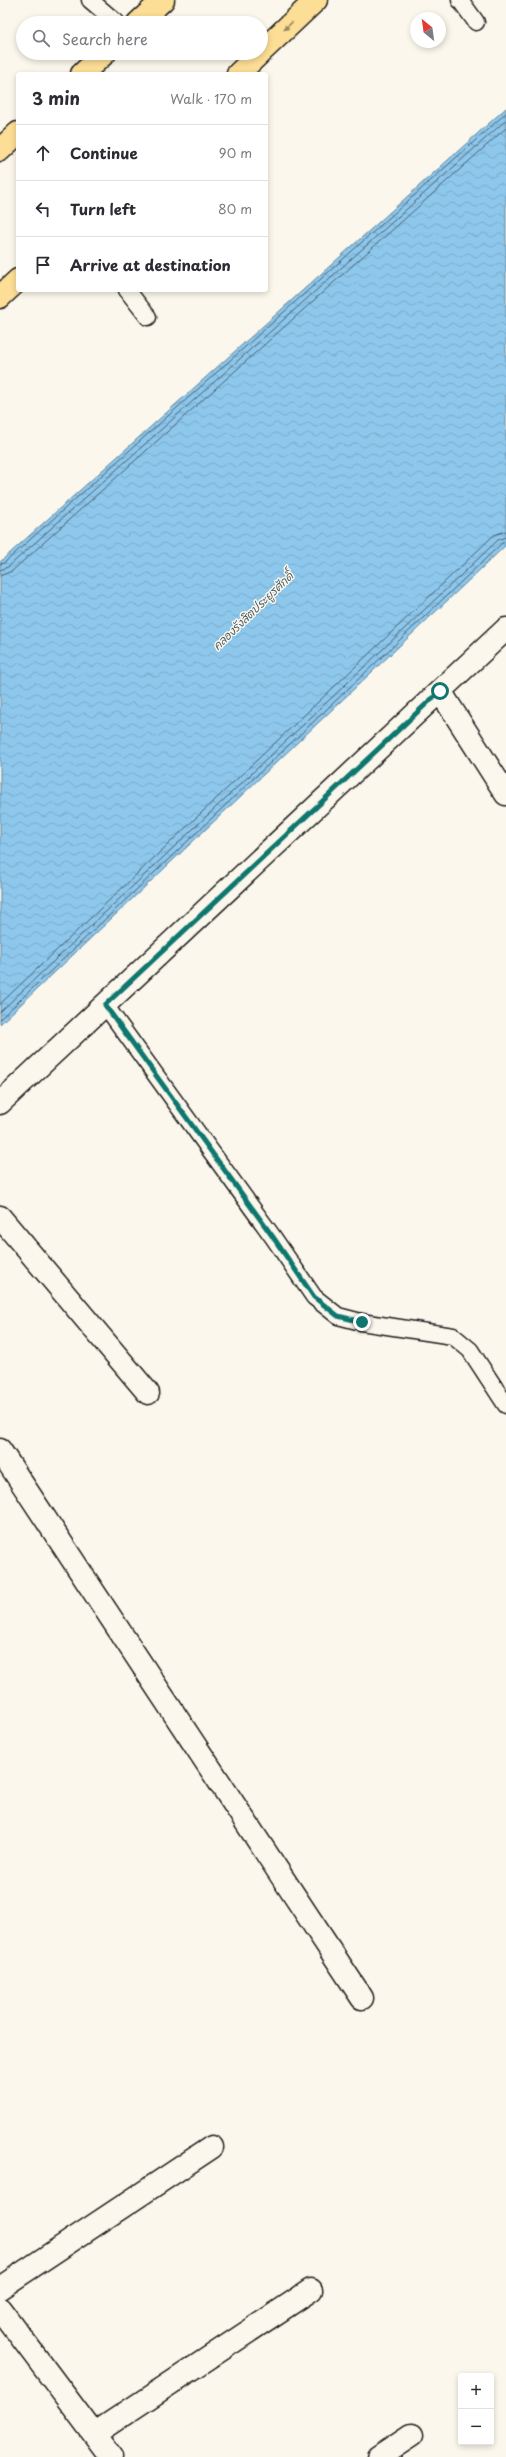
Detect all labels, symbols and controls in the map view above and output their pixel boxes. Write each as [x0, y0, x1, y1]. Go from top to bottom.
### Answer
north arrow [410, 12, 446, 48]
search box [16, 16, 268, 60]
one-way arrow [284, 21, 293, 30]
icon: search [30, 27, 52, 49]
text: Search here [62, 27, 148, 50]
text: 3 min [32, 85, 80, 111]
text: Walk · 170 m [170, 89, 252, 108]
text: Continue [70, 141, 138, 164]
icon: ahead [32, 142, 54, 164]
text: 90 m [219, 143, 252, 162]
text: Turn left [70, 197, 136, 220]
icon: left [32, 198, 54, 220]
text: 80 m [218, 199, 252, 218]
text: Arrive at destination [70, 253, 231, 276]
icon: arrive [32, 254, 54, 276]
water label: คลองรังสิตประยูรศักดิ์ [208, 565, 300, 654]
route start [431, 682, 449, 700]
route end [353, 1313, 371, 1331]
map controls [458, 2373, 494, 2445]
button: + [458, 2373, 494, 2409]
button: − [458, 2409, 494, 2445]

